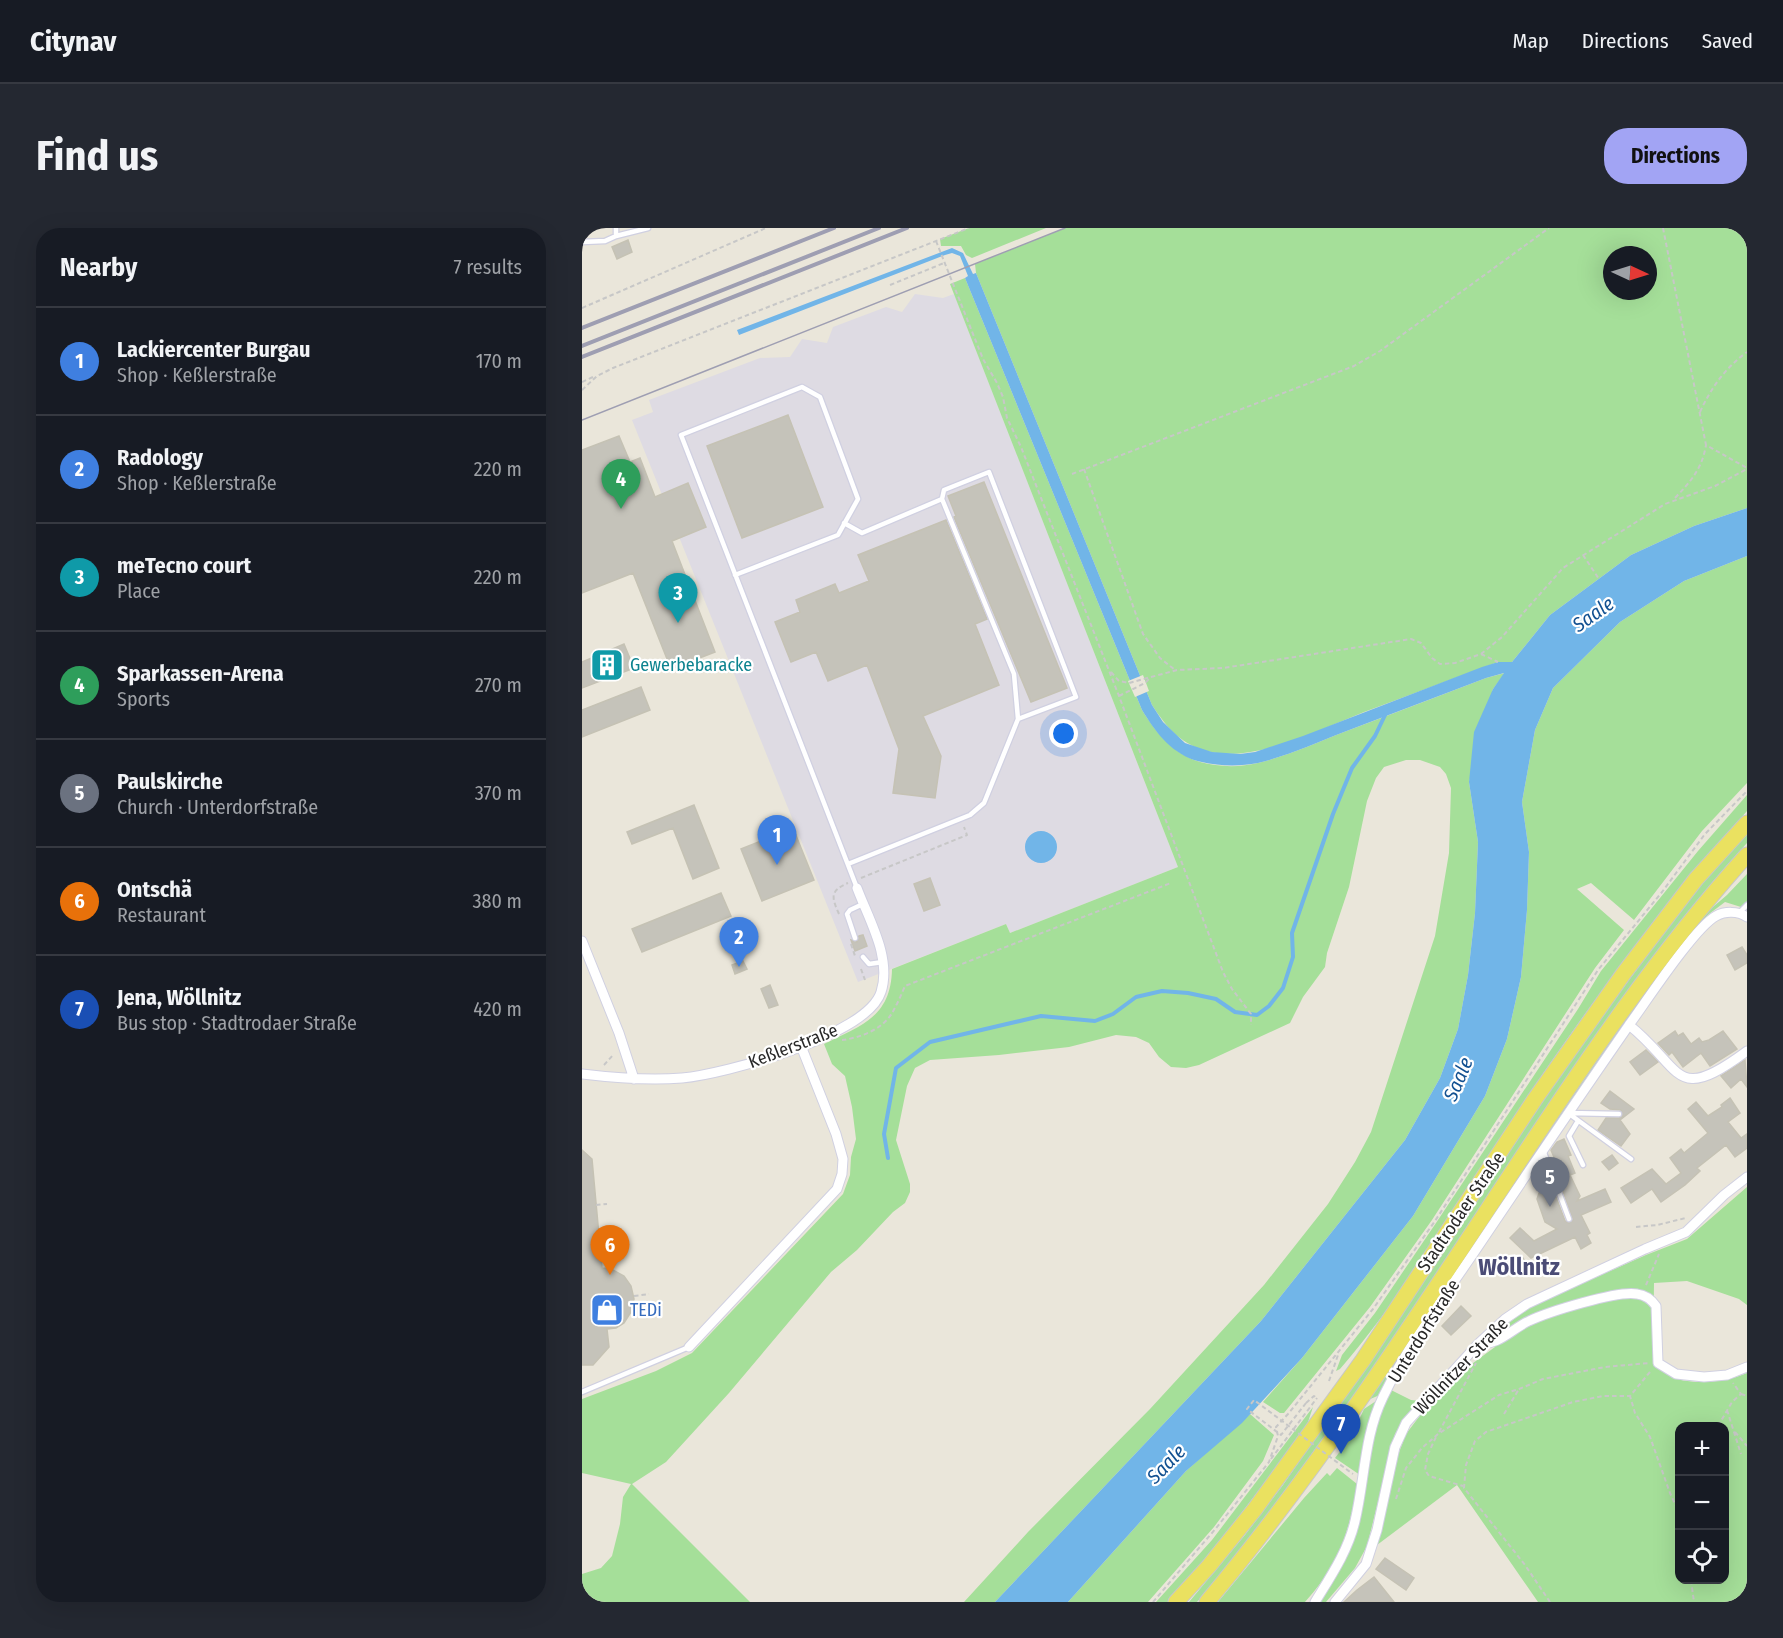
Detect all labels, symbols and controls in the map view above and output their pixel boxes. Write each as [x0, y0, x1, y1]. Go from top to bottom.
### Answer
text: Citynav [30, 25, 116, 58]
text: Map [1512, 28, 1549, 54]
text: Directions [1582, 28, 1669, 54]
text: Saved [1702, 28, 1753, 54]
button: Directions [1604, 128, 1747, 184]
text: Find us [36, 131, 158, 181]
north arrow [1603, 246, 1657, 300]
text: Nearby [60, 252, 137, 283]
text: 7 results [454, 255, 522, 279]
text: Lackiercenter Burgau [117, 336, 310, 363]
text: 1 [75, 349, 84, 373]
text: 170 m [476, 349, 522, 373]
text: Shop · Keßlerstraße [117, 363, 277, 387]
text: Radology [117, 444, 203, 471]
text: 2 [75, 457, 84, 481]
text: 220 m [474, 457, 522, 481]
pin: 4 [602, 460, 640, 509]
text: Shop · Keßlerstraße [117, 471, 277, 495]
text: meTecno court [117, 552, 251, 579]
text: 3 [75, 565, 84, 589]
text: 220 m [474, 565, 522, 589]
pin: 3 [658, 574, 698, 623]
text: Place [117, 579, 160, 603]
water label: Saale [1567, 591, 1619, 637]
building icon: Gewerbebaracke [589, 647, 625, 683]
place label: Gewerbebaracke [630, 654, 752, 676]
text: Sparkassen-Arena [117, 660, 284, 687]
text: 4 [74, 673, 85, 697]
text: 270 m [475, 673, 522, 697]
text: Sports [117, 687, 170, 711]
your location [1049, 719, 1078, 748]
text: Paulskirche [117, 768, 223, 795]
text: 5 [75, 781, 84, 805]
text: 370 m [475, 781, 522, 805]
text: Church · Unterdorfstraße [117, 795, 318, 819]
pin: 1 [758, 816, 796, 865]
text: Ontschä [117, 876, 192, 903]
text: 6 [74, 889, 85, 913]
text: 380 m [472, 889, 522, 913]
text: Restaurant [117, 903, 206, 927]
pin: 2 [720, 918, 758, 967]
text: Jena, Wöllnitz [117, 984, 241, 1011]
text: 7 [75, 997, 84, 1021]
text: 420 m [473, 997, 522, 1021]
text: Bus stop · Stadtrodaer Straße [117, 1011, 357, 1035]
street label: Keßlerstraße [745, 1019, 841, 1073]
water label: Saale [1438, 1053, 1478, 1105]
street label: Stadtrodaer Straße [1413, 1148, 1509, 1276]
pin: 5 [1530, 1158, 1570, 1207]
pin: 6 [591, 1226, 630, 1275]
district label: Wöllnitz [1478, 1253, 1560, 1281]
street label: Unterdorfstraße [1383, 1275, 1465, 1387]
shop icon: TEDi [589, 1292, 625, 1328]
place label: TEDi [630, 1299, 662, 1321]
street label: Wöllnitzer Straße [1409, 1313, 1513, 1419]
pin: 7 [1322, 1404, 1360, 1454]
map controls [1675, 1422, 1729, 1584]
button: + [1675, 1422, 1729, 1476]
water label: Saale [1141, 1439, 1191, 1489]
button: − [1675, 1476, 1729, 1530]
button: locate [1675, 1530, 1729, 1584]

